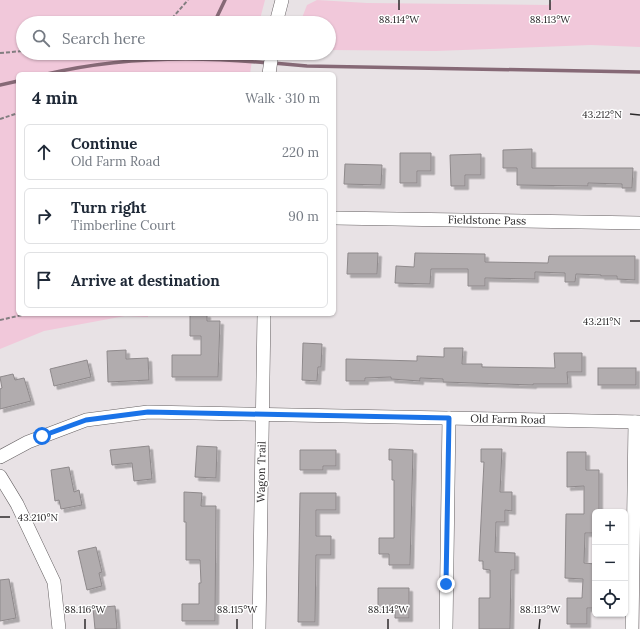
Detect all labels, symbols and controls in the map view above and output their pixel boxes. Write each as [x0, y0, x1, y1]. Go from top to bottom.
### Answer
text: 88.114°W [379, 13, 420, 26]
text: 88.113°W [530, 13, 571, 26]
search box [16, 16, 336, 60]
icon: search [30, 27, 52, 49]
text: Search here [62, 29, 145, 48]
text: 4 min [32, 87, 78, 109]
text: Walk · 310 m [245, 90, 320, 107]
text: 43.212°N [582, 108, 622, 121]
text: Continue [71, 134, 137, 153]
icon: ahead [33, 141, 55, 163]
text: 220 m [282, 144, 319, 161]
text: Old Farm Road [71, 153, 160, 170]
text: Turn right [71, 198, 147, 217]
icon: right [33, 205, 55, 227]
text: 90 m [288, 208, 319, 225]
street label: Fieldstone Pass [448, 212, 526, 228]
text: Timberline Court [71, 217, 176, 234]
icon: arrive [33, 269, 55, 291]
text: Arrive at destination [71, 271, 220, 290]
text: 43.211°N [583, 315, 621, 328]
street label: Old Farm Road [470, 411, 546, 427]
route start [33, 427, 51, 445]
street label: Wagon Trail [253, 441, 269, 503]
map controls [592, 509, 628, 617]
button: + [592, 509, 628, 545]
text: 43.210°N [18, 511, 59, 524]
button: − [592, 545, 628, 581]
route end [437, 575, 455, 593]
button: locate [592, 581, 628, 617]
text: 88.116°W [65, 603, 106, 616]
text: 88.115°W [217, 603, 258, 616]
text: 88.114°W [368, 603, 409, 616]
text: 88.113°W [520, 603, 561, 616]

